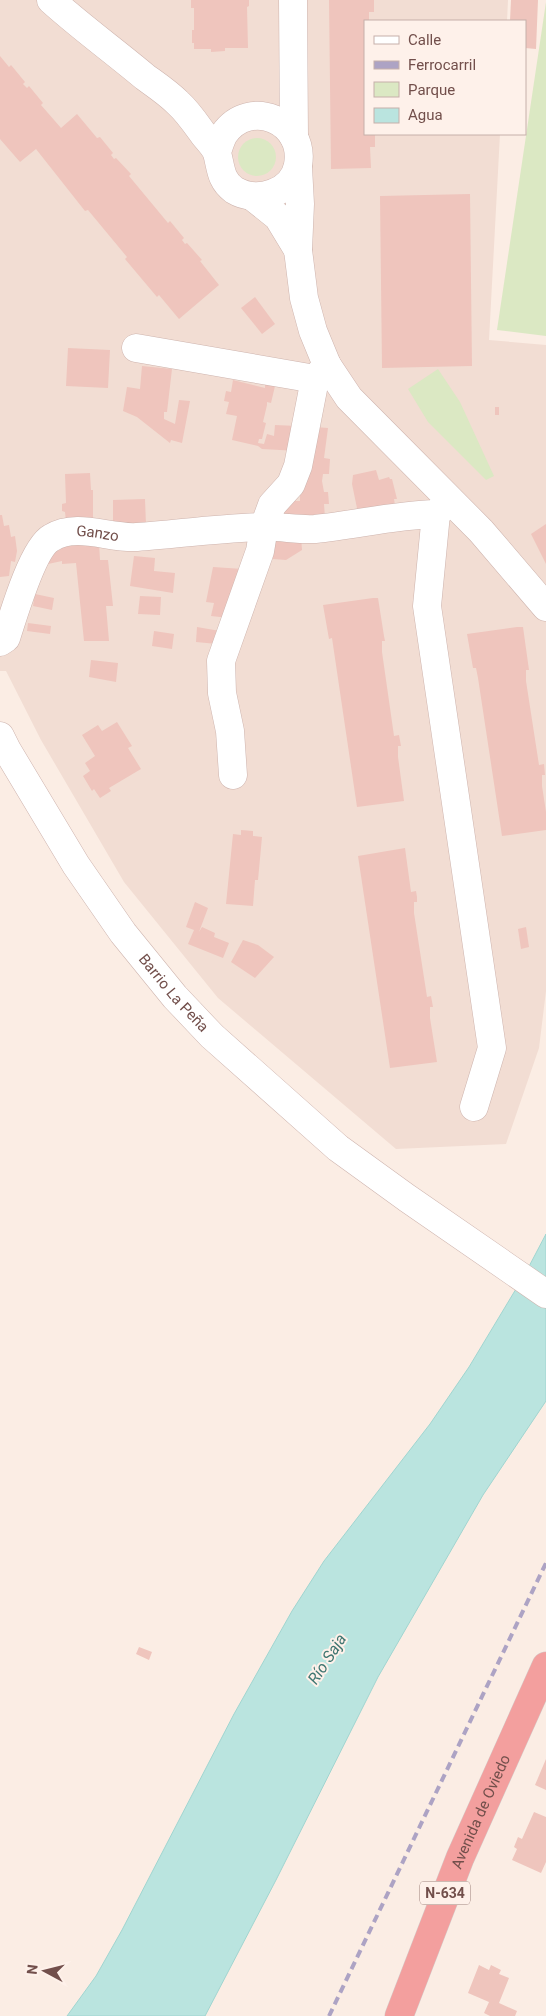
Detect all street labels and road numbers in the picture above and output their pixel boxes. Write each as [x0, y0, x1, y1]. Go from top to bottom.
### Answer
street label: Ganzo [76, 522, 120, 545]
street label: Barrio La Peña [135, 950, 212, 1036]
street label: Avenida de Oviedo [448, 1752, 514, 1872]
road number: N-634 [420, 1882, 470, 1905]

